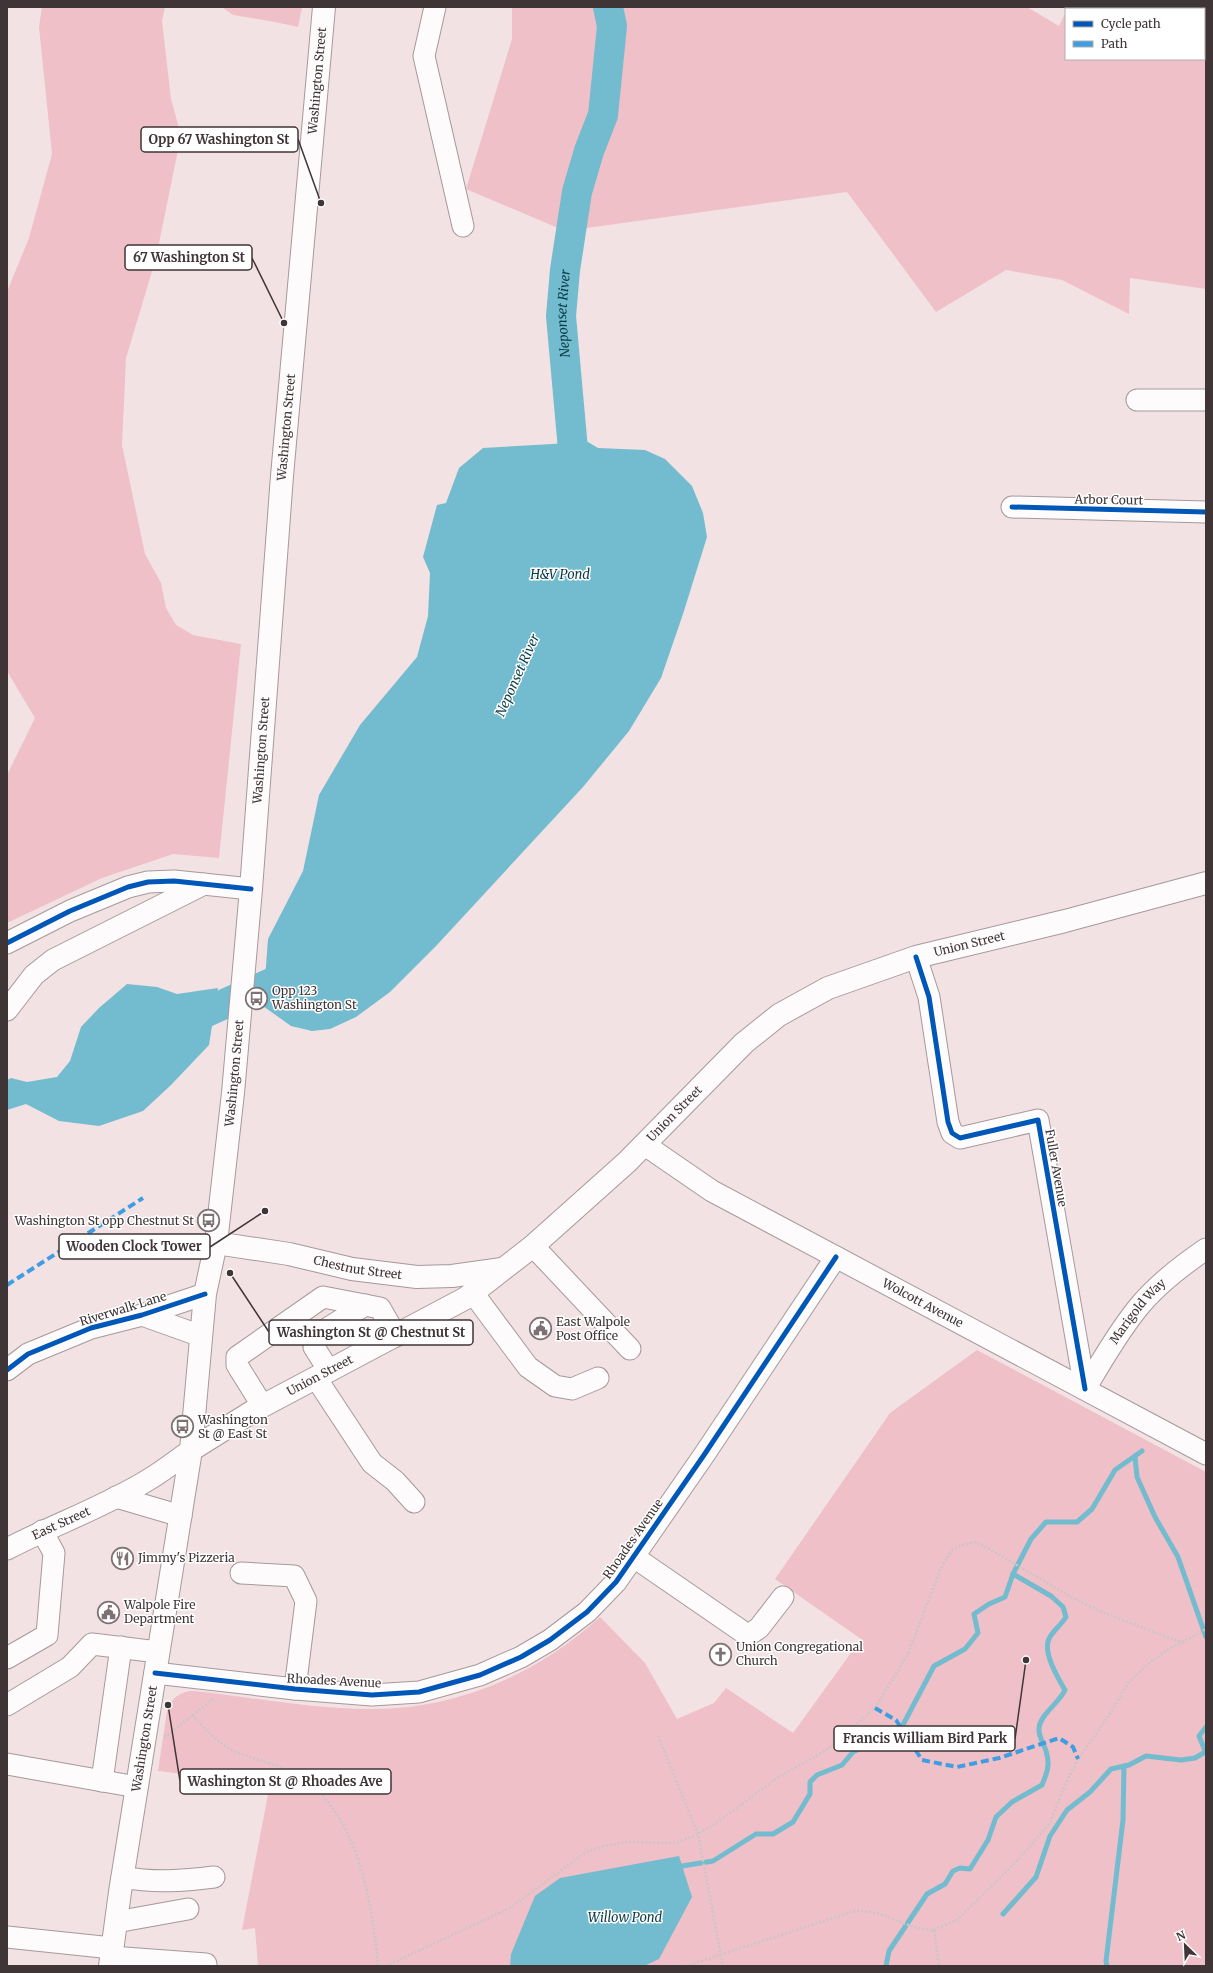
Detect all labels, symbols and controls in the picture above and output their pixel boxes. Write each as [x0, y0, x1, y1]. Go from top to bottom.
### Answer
legend [1065, 8, 1205, 60]
text: Cycle path [1101, 16, 1161, 31]
street label: Washington Street [305, 26, 329, 136]
text: Path [1101, 36, 1127, 51]
callout: Opp 67 Washington St [141, 127, 298, 152]
text: Opp 67 Washington St [148, 131, 290, 148]
callout: 67 Washington St [125, 245, 252, 270]
text: 67 Washington St [133, 249, 246, 266]
water label: Neponset River [553, 268, 574, 358]
street label: Washington Street [274, 373, 298, 482]
street label: Arbor Court [1074, 491, 1144, 508]
water label: H&V Pond [529, 566, 590, 583]
water label: Neponset River [492, 631, 543, 719]
street label: Washington Street [249, 696, 272, 805]
street label: Union Street [932, 928, 1007, 959]
place label: Opp 123 Washington St [271, 983, 357, 1012]
bus stop icon: Opp 123 Washington St [243, 985, 269, 1011]
street label: Washington Street [221, 1019, 246, 1128]
street label: Union Street [643, 1082, 705, 1144]
street label: Fuller Avenue [1042, 1128, 1071, 1208]
bus stop icon: Washington St opp Chestnut St [196, 1208, 222, 1234]
place label: Washington St opp Chestnut St [14, 1213, 194, 1228]
callout: Wooden Clock Tower [59, 1234, 210, 1259]
text: Wooden Clock Tower [65, 1238, 202, 1255]
street label: Chestnut Street [312, 1252, 403, 1282]
street label: Wolcott Avenue [879, 1275, 966, 1330]
street label: Marigold Way [1106, 1275, 1168, 1347]
street label: Riverwalk Lane [78, 1288, 168, 1329]
place label: East Walpole Post Office [556, 1314, 630, 1343]
public building icon: East Walpole Post Office [528, 1316, 554, 1342]
callout: Washington St @ Chestnut St [269, 1320, 473, 1345]
text: Washington St @ Chestnut St [276, 1324, 466, 1341]
street label: Union Street [284, 1351, 356, 1399]
place label: Washington St @ East St [197, 1412, 268, 1441]
bus stop icon: Washington St @ East St [170, 1414, 196, 1440]
street label: Rhoades Avenue [599, 1496, 666, 1582]
street label: East Street [29, 1503, 93, 1543]
restaurant icon: Jimmy's Pizzeria [109, 1545, 135, 1571]
place label: Jimmy's Pizzeria [137, 1550, 235, 1565]
place label: Walpole Fire Department [123, 1597, 195, 1626]
public building icon: Walpole Fire Department [96, 1599, 122, 1625]
place label: Union Congregational Church [736, 1639, 863, 1668]
church icon: Union Congregational Church [708, 1641, 734, 1667]
street label: Rhoades Avenue [286, 1671, 382, 1690]
street label: Washington Street [128, 1684, 160, 1794]
callout: Francis William Bird Park [834, 1726, 1015, 1751]
text: Francis William Bird Park [843, 1730, 1008, 1747]
callout: Washington St @ Rhoades Ave [180, 1769, 391, 1794]
text: Washington St @ Rhoades Ave [186, 1773, 383, 1790]
water label: Willow Pond [588, 1909, 663, 1926]
north arrow [1165, 1925, 1205, 1965]
text: N [1174, 1928, 1188, 1944]

